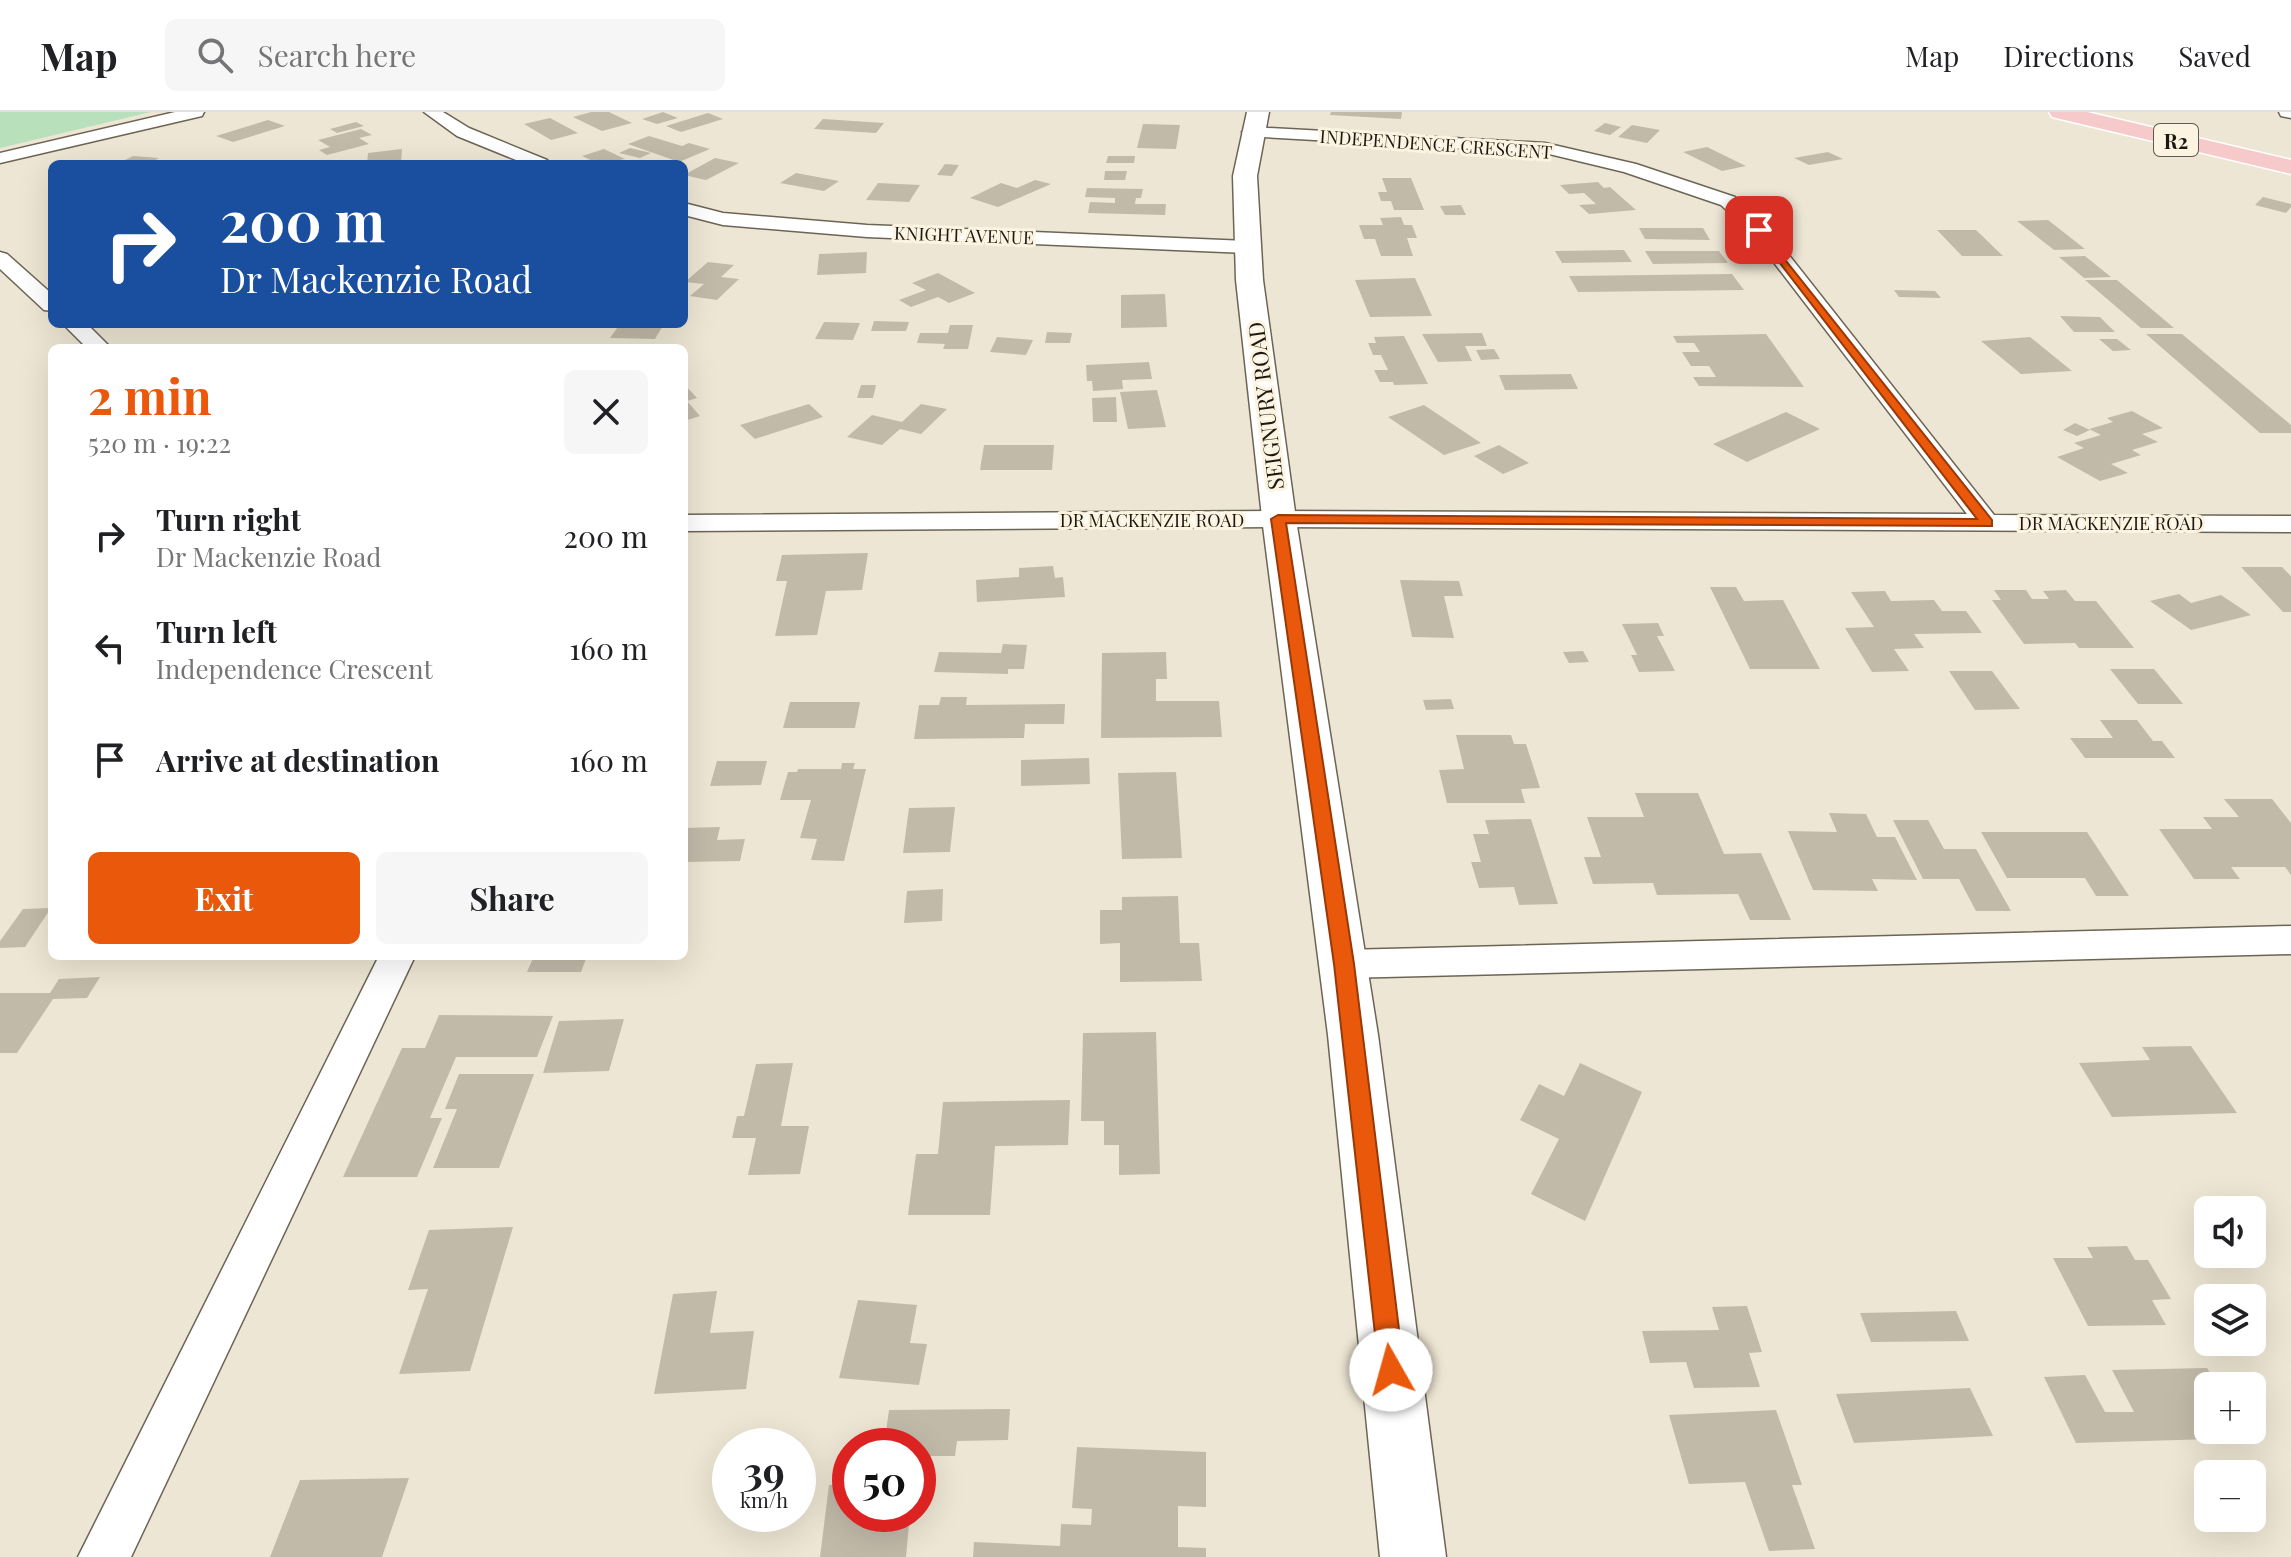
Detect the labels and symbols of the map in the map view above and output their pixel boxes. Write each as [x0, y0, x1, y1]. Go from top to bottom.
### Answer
street label: INDEPENDENCE CRESCENT [1319, 124, 1553, 164]
road number: R2 [2154, 124, 2198, 156]
pin [1725, 196, 1793, 264]
street label: KNIGHT AVENUE [894, 221, 1034, 249]
street label: SEIGNURY ROAD [1240, 320, 1290, 492]
street label: DR MACKENZIE ROAD [1060, 508, 1244, 532]
street label: DR MACKENZIE ROAD [2019, 511, 2203, 535]
position arrow [1349, 1328, 1433, 1412]
speed limit sign: 50 [832, 1428, 936, 1532]

